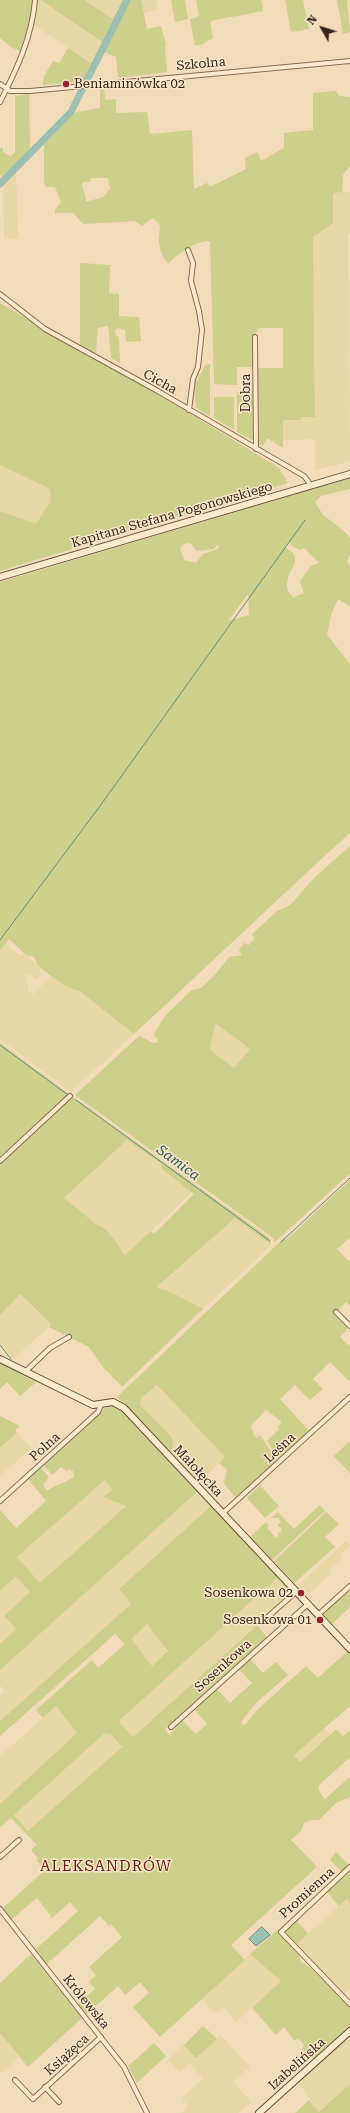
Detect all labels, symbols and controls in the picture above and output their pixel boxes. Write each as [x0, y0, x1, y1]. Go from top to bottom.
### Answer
north arrow [302, 8, 342, 48]
text: N [305, 13, 320, 28]
street label: Szkolna [176, 54, 226, 74]
place label: Beniaminówka 02 [74, 76, 185, 92]
marker: Beniaminówka 02 [61, 79, 71, 89]
street label: Cicha [140, 366, 180, 398]
street label: Dobra [238, 374, 254, 412]
street label: Kapitana Stefana Pogonowskiego [70, 479, 274, 551]
water label: Samica [153, 1142, 203, 1184]
street label: Polna [27, 1429, 63, 1465]
street label: Leśna [261, 1430, 299, 1466]
street label: Małołęcka [170, 1442, 226, 1500]
place label: Sosenkowa 02 [204, 1585, 293, 1601]
marker: Sosenkowa 02 [296, 1588, 306, 1598]
place label: Sosenkowa 01 [223, 1612, 312, 1628]
marker: Sosenkowa 01 [315, 1615, 325, 1625]
street label: Sosenkowa [191, 1636, 255, 1696]
district label: ALEKSANDRÓW [40, 1858, 172, 1876]
street label: Promienna [276, 1864, 338, 1922]
street label: Królewska [59, 1972, 113, 2032]
street label: Książęca [42, 2031, 92, 2079]
street label: Izabelińska [265, 2034, 329, 2094]

